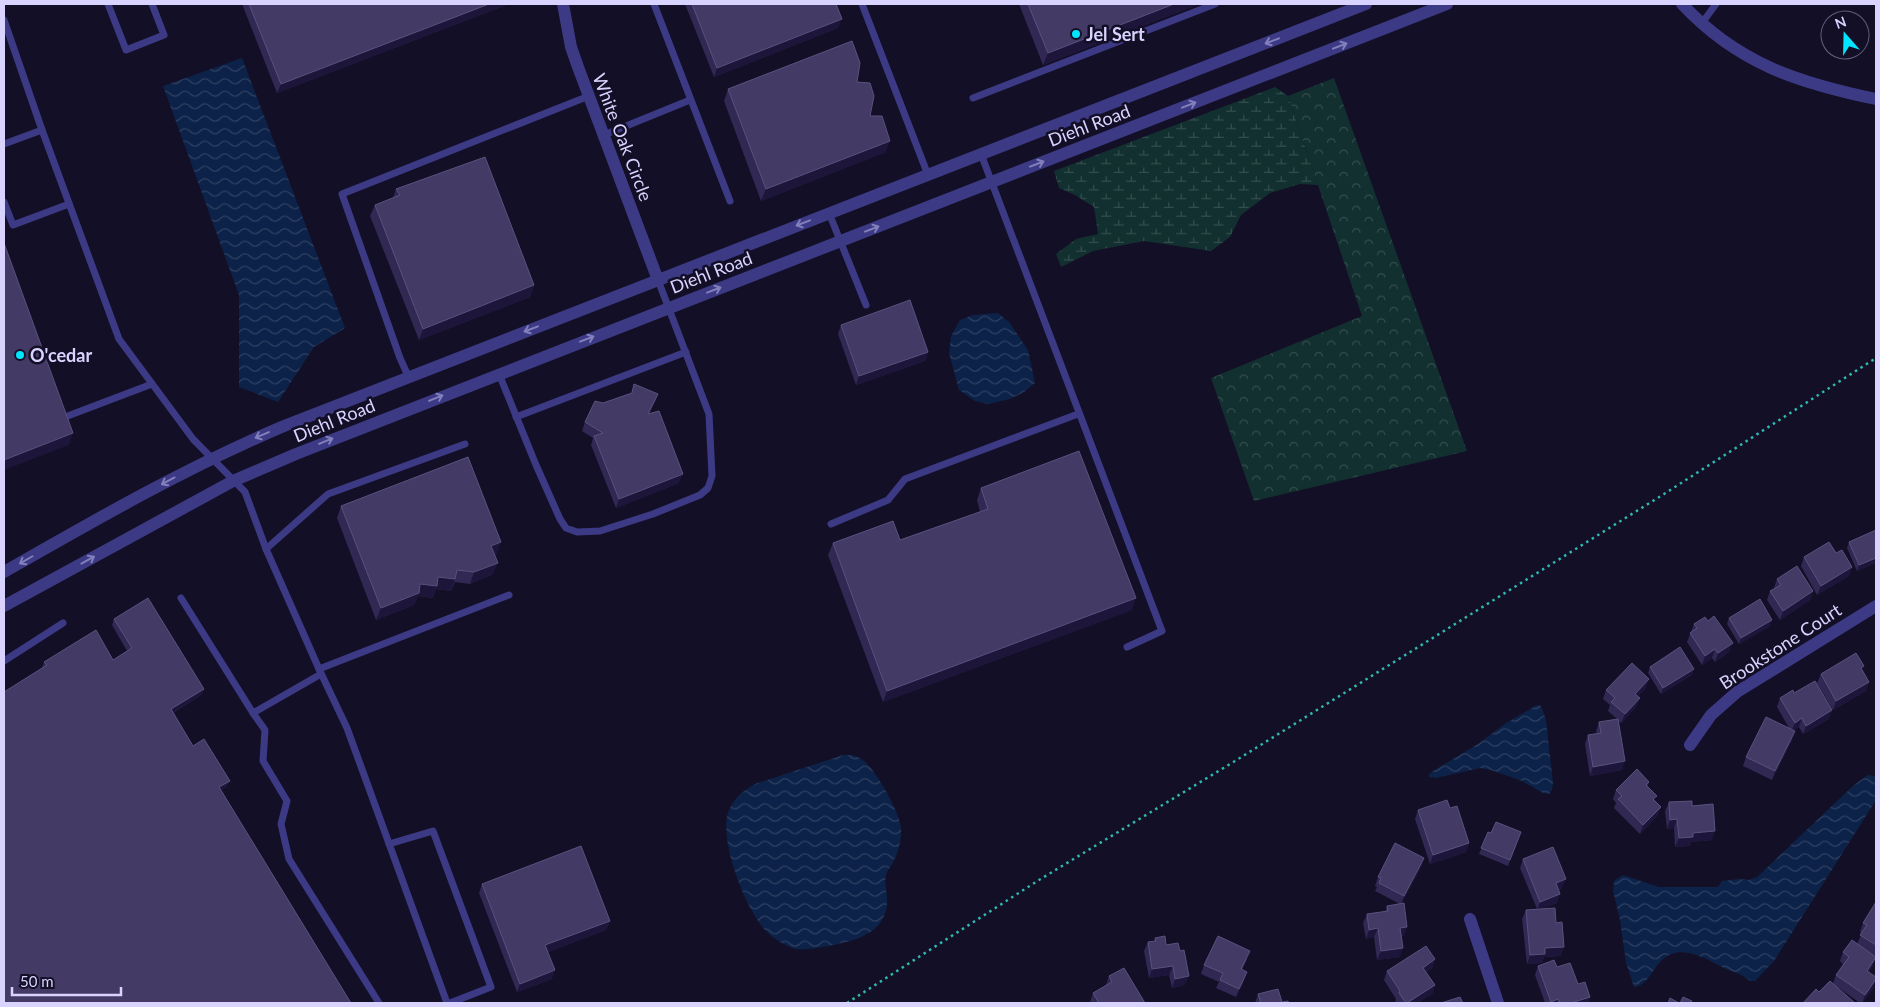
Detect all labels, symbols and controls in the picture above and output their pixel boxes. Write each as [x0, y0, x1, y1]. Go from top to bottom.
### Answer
north arrow [1820, 10, 1870, 60]
text: N [1832, 12, 1848, 32]
place label: Jel Sert [1086, 23, 1145, 45]
marker: Jel Sert [1070, 28, 1082, 40]
one-way arrow [1265, 36, 1280, 46]
one-way arrow [1332, 41, 1347, 50]
street label: White Oak Circle [589, 70, 657, 204]
street label: Diehl Road [1045, 99, 1133, 151]
one-way arrow [1181, 100, 1196, 109]
one-way arrow [1029, 159, 1045, 168]
one-way arrow [796, 219, 811, 228]
one-way arrow [864, 223, 879, 232]
street label: Diehl Road [667, 246, 755, 298]
one-way arrow [706, 284, 721, 294]
one-way arrow [524, 325, 540, 334]
one-way arrow [579, 334, 594, 343]
place label: O'cedar [30, 344, 92, 366]
marker: O'cedar [14, 349, 26, 361]
one-way arrow [427, 393, 443, 402]
street label: Diehl Road [290, 394, 378, 446]
one-way arrow [255, 431, 270, 440]
one-way arrow [318, 436, 333, 446]
one-way arrow [161, 476, 176, 486]
one-way arrow [19, 555, 34, 565]
one-way arrow [80, 555, 95, 564]
street label: Brookstone Court [1715, 598, 1846, 694]
scale bar [12, 964, 121, 996]
text: 50 m [20, 972, 54, 990]

